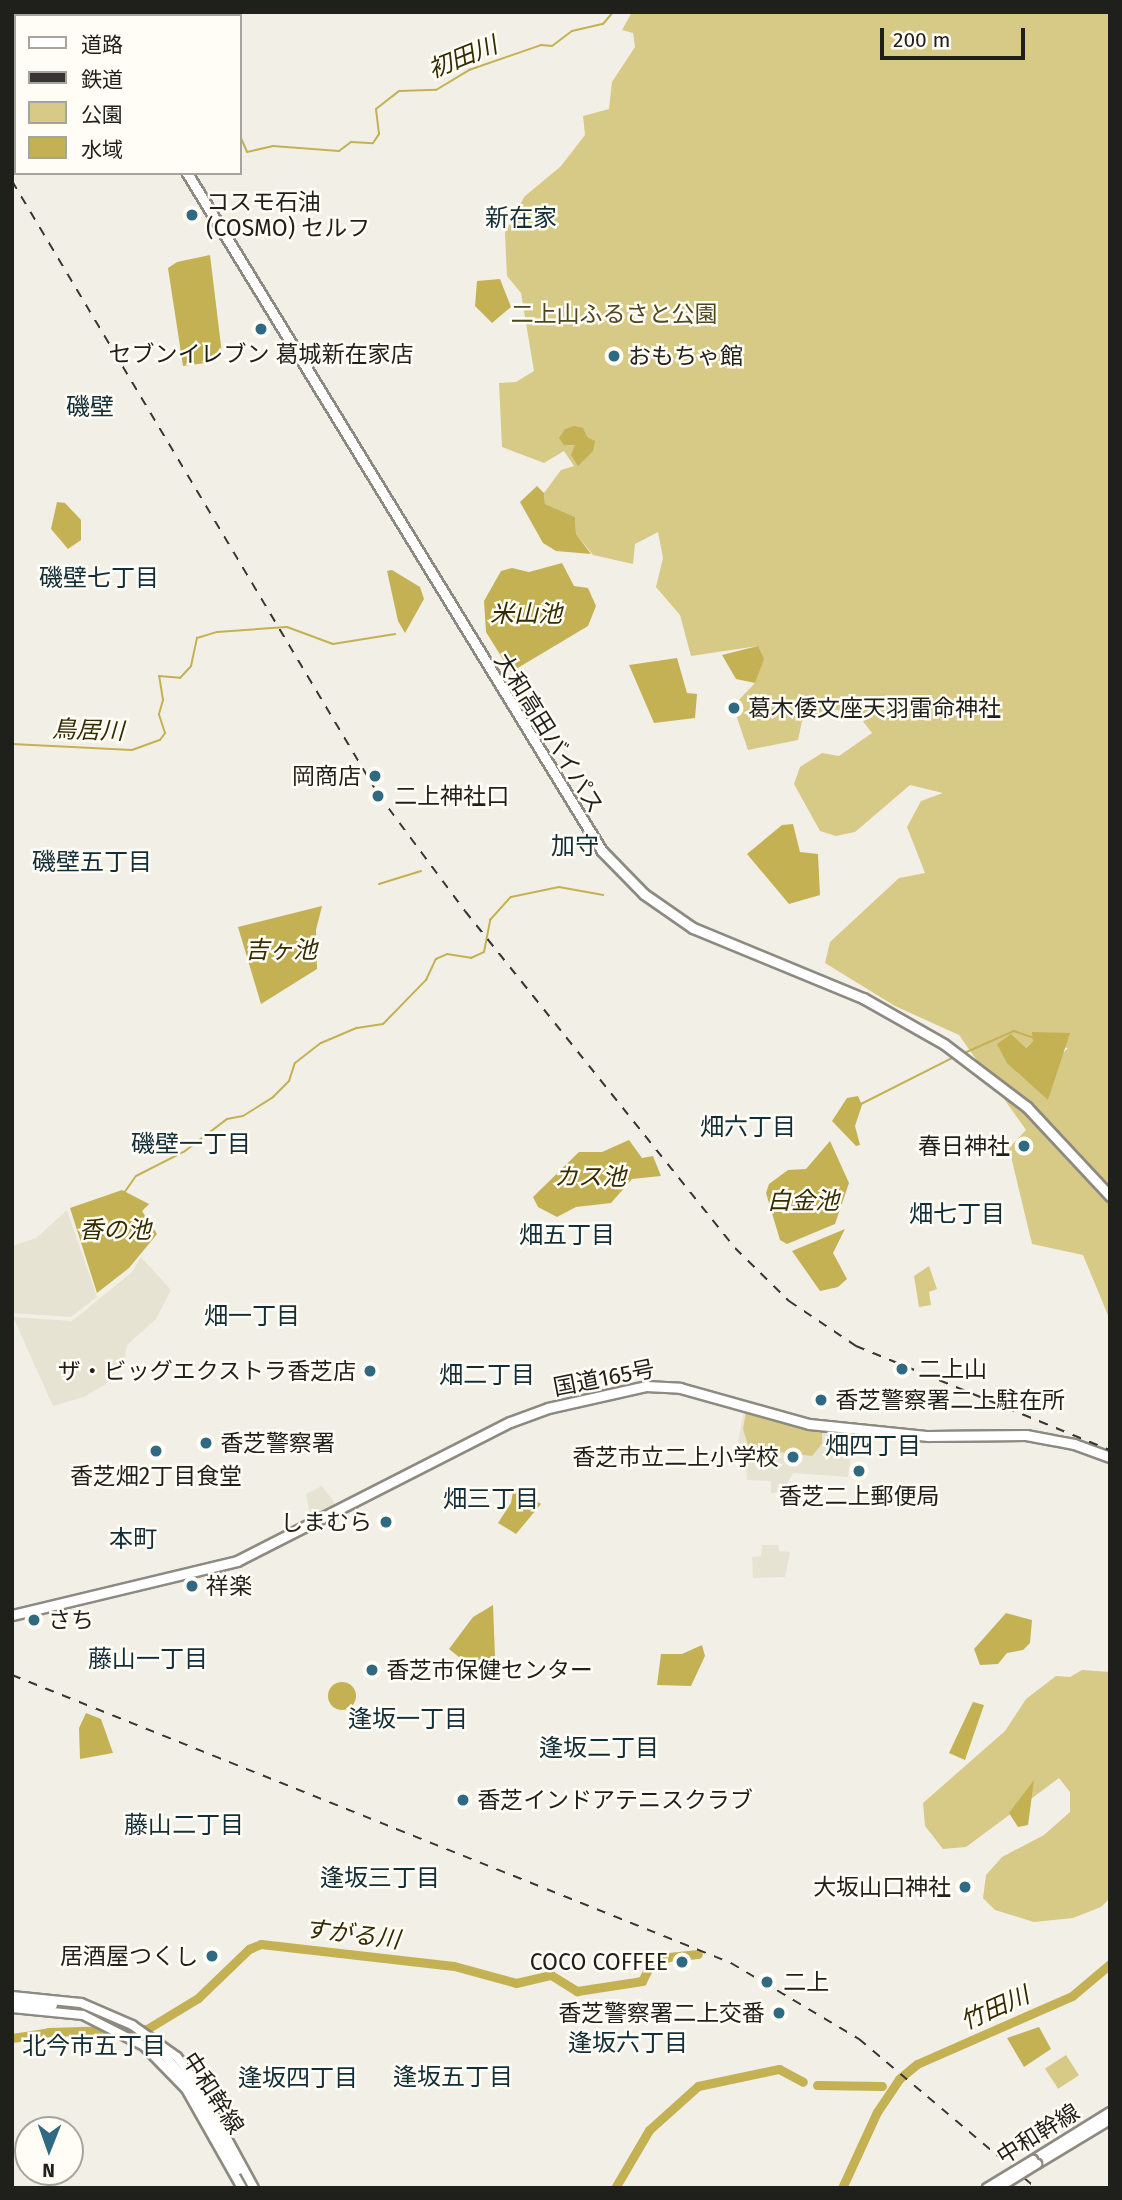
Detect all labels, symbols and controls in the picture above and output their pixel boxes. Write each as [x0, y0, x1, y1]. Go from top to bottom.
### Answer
legend [14, 14, 242, 175]
scale bar [884, 14, 1029, 58]
text: 200 m [893, 27, 950, 53]
water label: 初田川 [424, 31, 502, 85]
text: 道路 [81, 32, 123, 58]
text: 鉄道 [81, 67, 123, 93]
text: 公園 [81, 102, 123, 128]
text: 水域 [81, 137, 123, 163]
place label: コスモ石油 (COSMO) セルフ [206, 188, 370, 242]
district label: 新在家 [485, 205, 557, 233]
marker: コスモ石油 (COSMO) セルフ [184, 207, 200, 223]
park label: 二上山ふるさと公園 [511, 300, 717, 328]
marker: セブンイレブン 葛城新在家店 [253, 321, 269, 337]
place label: セブンイレブン 葛城新在家店 [108, 340, 414, 368]
place label: おもちゃ館 [628, 342, 743, 370]
marker: おもちゃ館 [606, 348, 622, 364]
district label: 磯壁 [66, 394, 114, 422]
district label: 磯壁七丁目 [39, 565, 159, 593]
water label: 米山池 [490, 601, 562, 629]
street label: 大和高田バイパス [489, 648, 609, 818]
place label: 葛木倭文座天羽雷命神社 [748, 694, 1001, 722]
marker: 葛木倭文座天羽雷命神社 [726, 700, 742, 716]
water label: 鳥居川 [52, 715, 124, 747]
place label: 岡商店 [292, 762, 361, 790]
marker: 岡商店 [367, 768, 383, 784]
place label: 二上神社口 [394, 782, 509, 810]
marker: 二上神社口 [368, 786, 388, 806]
district label: 加守 [551, 833, 599, 861]
district label: 磯壁五丁目 [32, 849, 152, 877]
water label: 吉ヶ池 [245, 937, 317, 965]
district label: 畑六丁目 [700, 1114, 796, 1142]
district label: 磯壁一丁目 [131, 1131, 251, 1159]
place label: 春日神社 [918, 1132, 1010, 1160]
marker: 春日神社 [1016, 1138, 1032, 1154]
water label: カス池 [554, 1164, 626, 1192]
water label: 白金池 [767, 1188, 839, 1216]
district label: 畑七丁目 [909, 1201, 1005, 1229]
water label: 香の池 [79, 1217, 151, 1245]
district label: 畑五丁目 [519, 1222, 615, 1250]
district label: 畑一丁目 [204, 1303, 300, 1331]
street label: 国道165号 [551, 1355, 657, 1401]
place label: 二上山 [918, 1355, 987, 1383]
place label: ザ・ビッグエクストラ香芝店 [57, 1357, 356, 1385]
marker: 二上山 [892, 1359, 912, 1379]
district label: 畑二丁目 [439, 1362, 535, 1390]
marker: ザ・ビッグエクストラ香芝店 [362, 1363, 378, 1379]
place label: 香芝警察署二上駐在所 [835, 1386, 1065, 1414]
marker: 香芝警察署二上駐在所 [813, 1392, 829, 1408]
place label: 香芝警察署 [220, 1429, 335, 1457]
district label: 畑四丁目 [825, 1433, 921, 1461]
marker: 香芝警察署 [198, 1435, 214, 1451]
marker: 香芝畑2丁目食堂 [148, 1443, 164, 1459]
place label: 香芝市立二上小学校 [572, 1443, 779, 1471]
marker: 香芝市立二上小学校 [785, 1449, 801, 1465]
place label: 香芝畑2丁目食堂 [70, 1462, 242, 1490]
marker: 香芝二上郵便局 [851, 1463, 867, 1479]
place label: 香芝二上郵便局 [779, 1482, 939, 1510]
district label: 畑三丁目 [443, 1486, 539, 1514]
place label: しまむら [280, 1508, 372, 1536]
marker: しまむら [378, 1514, 394, 1530]
district label: 本町 [109, 1526, 157, 1554]
place label: 祥楽 [206, 1572, 252, 1600]
marker: 祥楽 [184, 1578, 200, 1594]
place label: さち [48, 1606, 94, 1634]
marker: さち [26, 1612, 42, 1628]
district label: 藤山一丁目 [88, 1646, 208, 1674]
place label: 香芝市保健センター [386, 1656, 593, 1684]
marker: 香芝市保健センター [364, 1662, 380, 1678]
district label: 逢坂一丁目 [348, 1706, 468, 1734]
district label: 逢坂二丁目 [539, 1735, 659, 1763]
place label: 香芝インドアテニスクラブ [477, 1786, 753, 1814]
marker: 香芝インドアテニスクラブ [455, 1792, 471, 1808]
district label: 藤山二丁目 [124, 1812, 244, 1840]
district label: 逢坂三丁目 [320, 1865, 440, 1893]
place label: 大坂山口神社 [813, 1873, 951, 1901]
marker: 大坂山口神社 [957, 1879, 973, 1895]
water label: すがる川 [303, 1915, 401, 1955]
place label: 居酒屋つくし [60, 1942, 198, 1970]
marker: 居酒屋つくし [204, 1948, 220, 1964]
place label: COCO COFFEE [530, 1948, 668, 1976]
marker: COCO COFFEE [674, 1954, 690, 1970]
place label: 二上 [783, 1968, 829, 1996]
marker: 二上 [757, 1972, 777, 1992]
water label: 竹田川 [956, 1981, 1034, 2037]
place label: 香芝警察署二上交番 [558, 1999, 765, 2027]
marker: 香芝警察署二上交番 [771, 2005, 787, 2021]
district label: 逢坂六丁目 [568, 2030, 688, 2058]
district label: 北今市五丁目 [22, 2033, 166, 2061]
street label: 中和幹線 [176, 2047, 250, 2139]
district label: 逢坂五丁目 [393, 2064, 513, 2092]
district label: 逢坂四丁目 [238, 2065, 358, 2093]
street label: 中和幹線 [992, 2098, 1084, 2170]
north arrow [14, 2116, 84, 2186]
text: N [42, 2159, 55, 2182]

